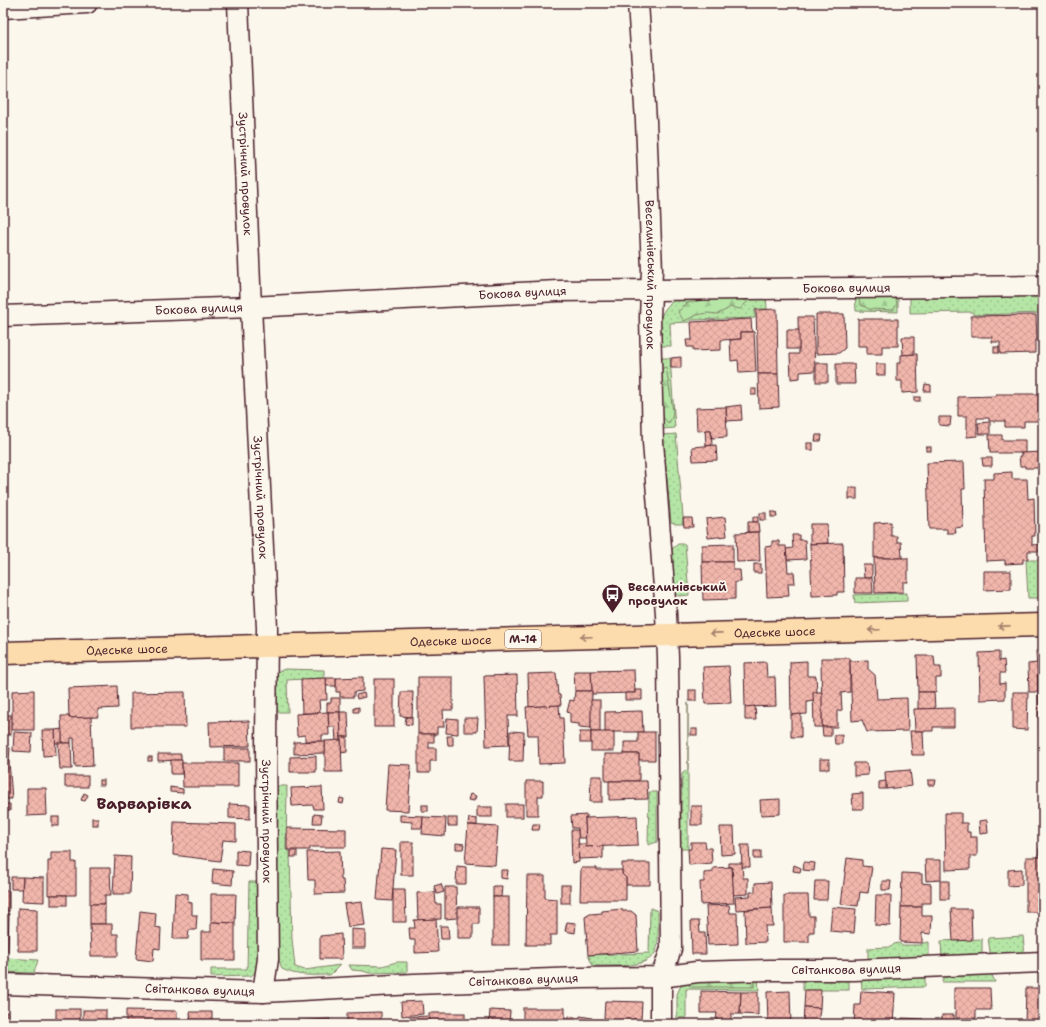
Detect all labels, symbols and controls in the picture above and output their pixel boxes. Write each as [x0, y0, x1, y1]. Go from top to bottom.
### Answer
street label: Зустрічний провулок [235, 112, 256, 237]
street label: Веселинівський провулок [641, 199, 660, 350]
street label: Бокова вулиця [802, 280, 891, 296]
street label: Бокова вулиця [478, 283, 567, 303]
street label: Бокова вулиця [155, 299, 243, 318]
street label: Зустрічний провулок [249, 435, 272, 560]
place label: Веселинівський провулок [628, 579, 727, 609]
bus stop icon: Веселинівський провулок [600, 581, 626, 614]
street label: Одеське шосе [734, 623, 816, 641]
one-way arrow [998, 623, 1011, 630]
one-way arrow [868, 626, 881, 633]
road number: М-14 [505, 630, 541, 648]
one-way arrow [710, 630, 723, 637]
street label: Одеське шосе [410, 632, 492, 650]
one-way arrow [580, 633, 593, 641]
street label: Одеське шосе [86, 641, 168, 659]
street label: Зустрічний провулок [258, 759, 275, 884]
district label: Варварівка [97, 793, 192, 814]
street label: Світанкова вулиця [791, 960, 901, 978]
street label: Світанкова вулиця [468, 970, 579, 990]
street label: Світанкова вулиця [145, 980, 255, 1000]

